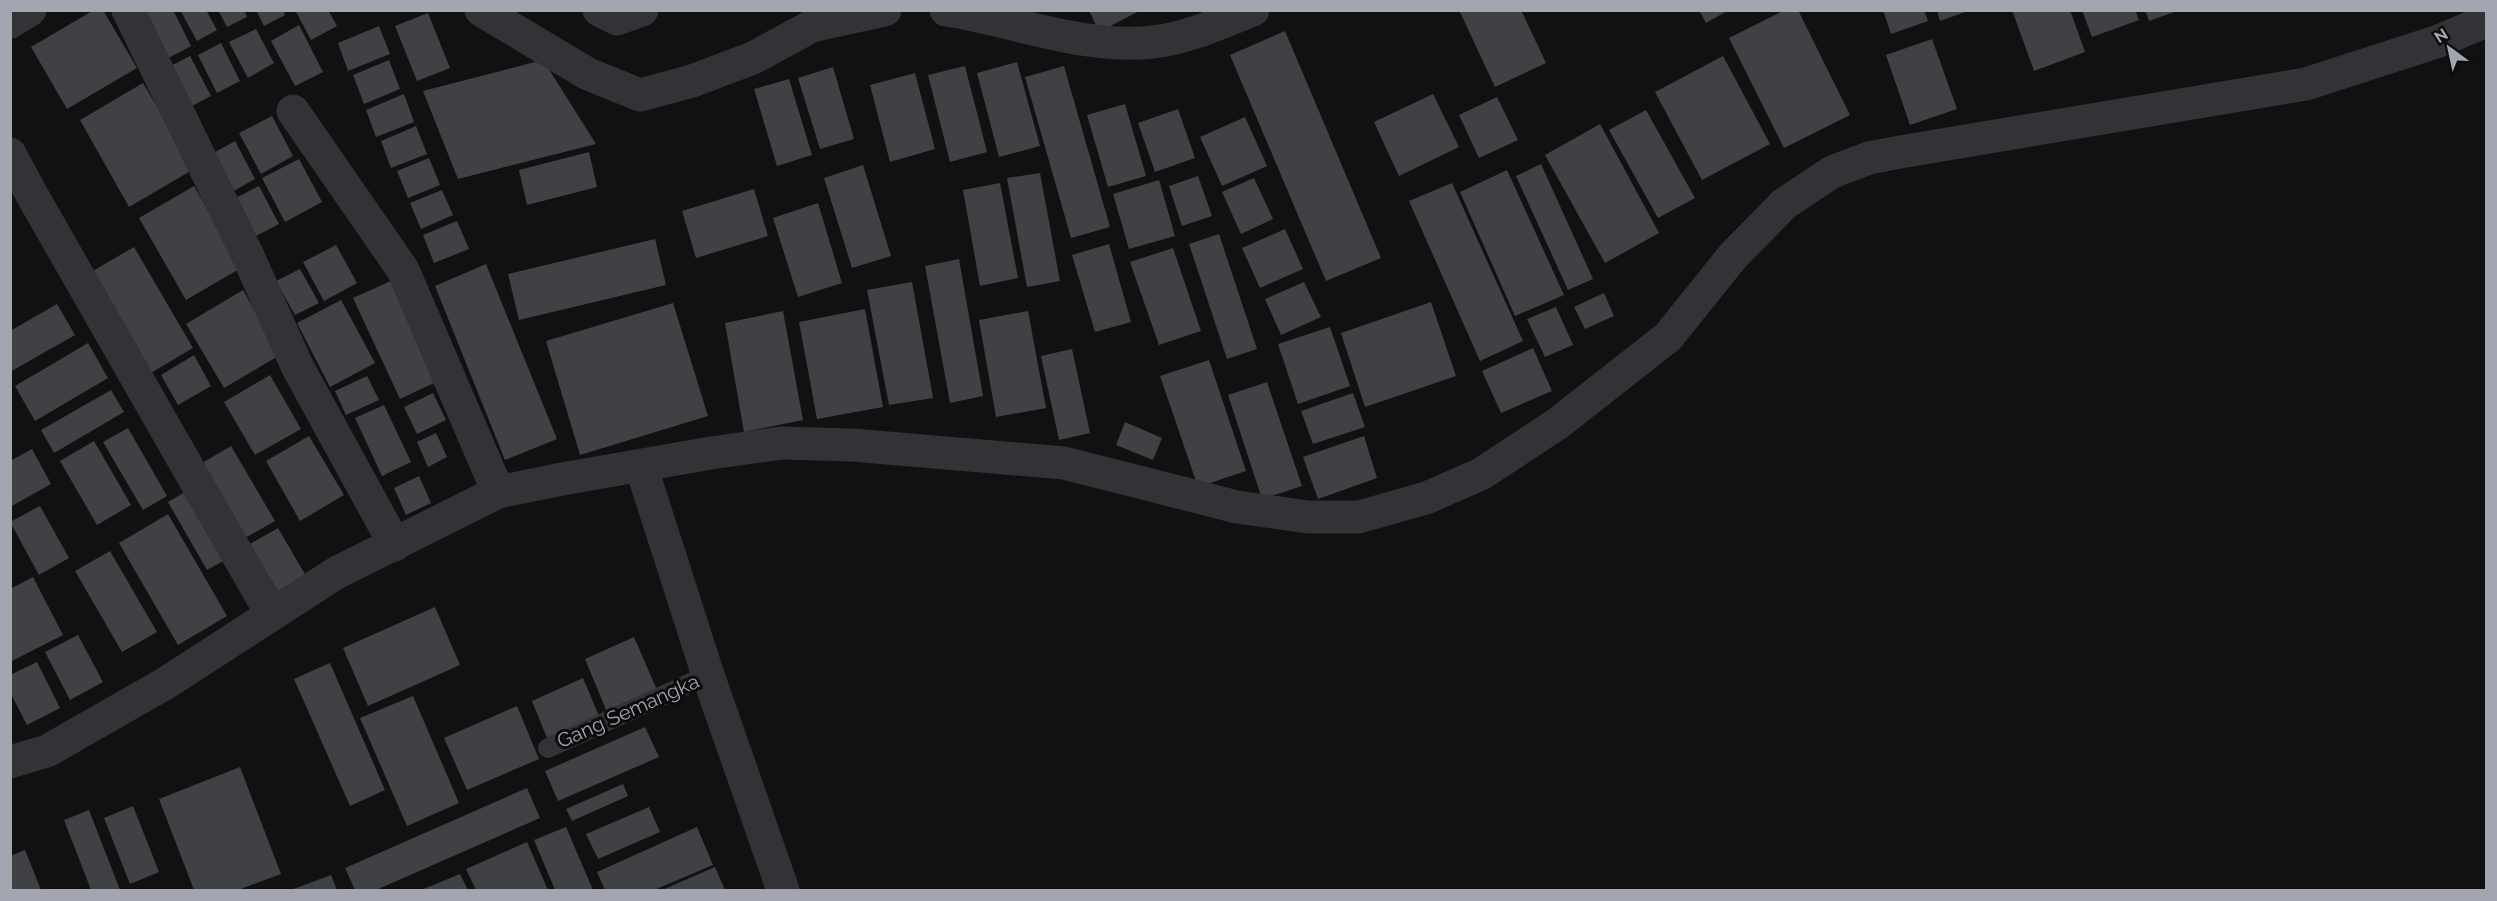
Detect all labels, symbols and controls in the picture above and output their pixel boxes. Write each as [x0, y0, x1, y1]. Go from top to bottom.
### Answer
north arrow [2419, 18, 2479, 78]
text: N [2431, 25, 2451, 47]
street label: Gang Semangka [553, 669, 703, 753]

